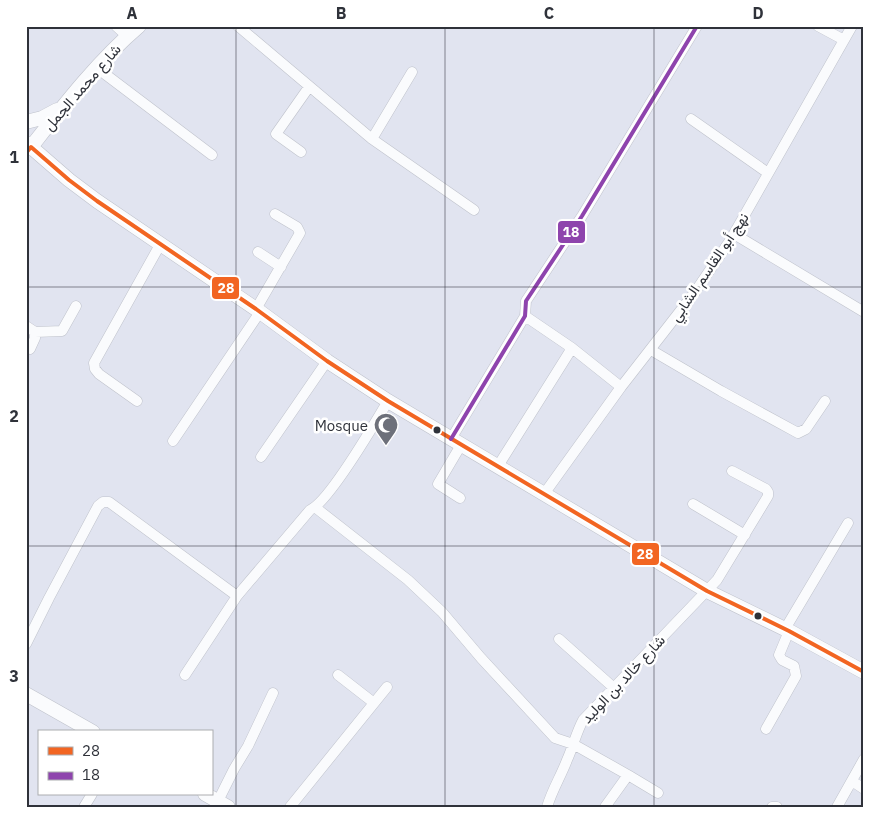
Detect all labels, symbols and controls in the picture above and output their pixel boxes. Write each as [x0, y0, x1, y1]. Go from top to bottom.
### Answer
text: A [127, 3, 138, 23]
text: B [336, 3, 347, 23]
text: C [544, 3, 554, 23]
text: D [752, 3, 764, 23]
street label: شارع محمد الجمل [39, 40, 126, 136]
text: 1 [9, 147, 19, 167]
street label: نهج أبو القاسم الشابي [665, 209, 756, 327]
line badge: 18 [557, 220, 586, 244]
text: 18 [563, 223, 579, 241]
line badge: 28 [211, 276, 240, 300]
text: 28 [218, 279, 234, 297]
text: 2 [9, 406, 19, 426]
mosque icon: Mosque [373, 412, 399, 446]
place label: Mosque [315, 416, 368, 435]
unlabelled marker [432, 425, 442, 435]
line badge: 28 [631, 542, 660, 566]
text: 28 [637, 545, 653, 563]
unlabelled marker [753, 611, 763, 621]
street label: شارع خالد بن الوليد [577, 631, 671, 729]
text: 3 [9, 666, 19, 686]
legend [38, 730, 212, 796]
text: 28 [82, 741, 100, 760]
text: 18 [82, 765, 100, 784]

